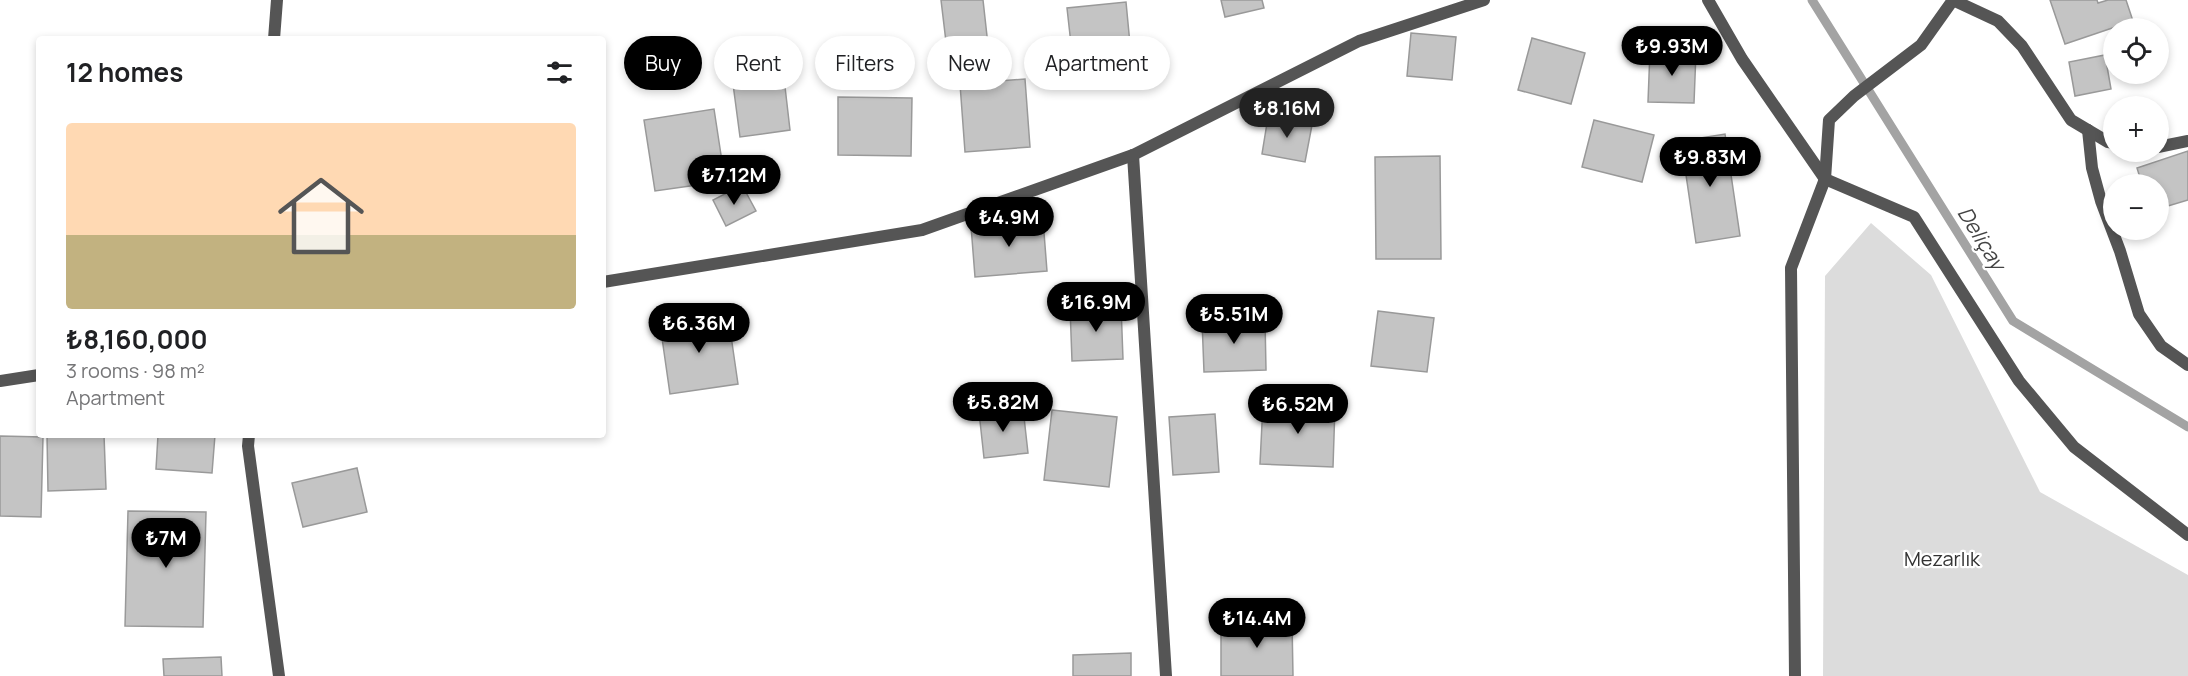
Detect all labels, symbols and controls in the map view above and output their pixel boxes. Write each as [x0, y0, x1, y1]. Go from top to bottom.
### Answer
map controls [2103, 18, 2169, 240]
button: locate [2103, 18, 2169, 84]
pin: ₺9.93M [1623, 26, 1721, 77]
text: ₺9.93M [1636, 32, 1708, 59]
chip: Buy [624, 36, 702, 90]
chip: Rent [714, 36, 803, 90]
chip: Filters [815, 36, 915, 90]
chip: New [927, 36, 1012, 90]
chip: Apartment [1024, 36, 1170, 90]
text: 12 homes [66, 54, 183, 90]
icon: filters [543, 56, 576, 89]
pin: ₺8.16M [1238, 88, 1336, 139]
text: ₺8.16M [1253, 94, 1321, 121]
button: + [2103, 96, 2169, 162]
pin: ₺9.83M [1661, 137, 1759, 188]
text: ₺9.83M [1674, 143, 1746, 170]
pin: ₺7.12M [685, 155, 783, 206]
text: ₺7.12M [702, 161, 766, 188]
icon: home [267, 162, 375, 270]
button: − [2103, 174, 2169, 240]
pin: ₺4.9M [967, 197, 1051, 248]
water label: Deliçay [1952, 201, 2014, 278]
text: ₺4.9M [979, 203, 1039, 230]
pin: ₺16.9M [1047, 282, 1145, 333]
text: ₺16.9M [1061, 288, 1131, 315]
pin: ₺5.51M [1185, 294, 1283, 345]
text: ₺5.51M [1200, 300, 1268, 327]
pin: ₺6.36M [650, 303, 748, 354]
text: ₺6.36M [663, 309, 735, 336]
text: ₺8,160,000 [66, 321, 208, 357]
text: 3 rooms · 98 m² [66, 357, 205, 384]
pin: ₺5.82M [954, 382, 1052, 433]
text: Apartment [66, 384, 165, 411]
pin: ₺6.52M [1249, 384, 1347, 435]
text: ₺5.82M [967, 388, 1039, 415]
text: ₺6.52M [1262, 390, 1334, 417]
pin: ₺7M [137, 518, 195, 569]
text: ₺7M [146, 524, 186, 551]
park label: Mezarlık [1904, 545, 1981, 572]
pin: ₺14.4M [1208, 598, 1306, 649]
text: ₺14.4M [1222, 604, 1292, 631]

